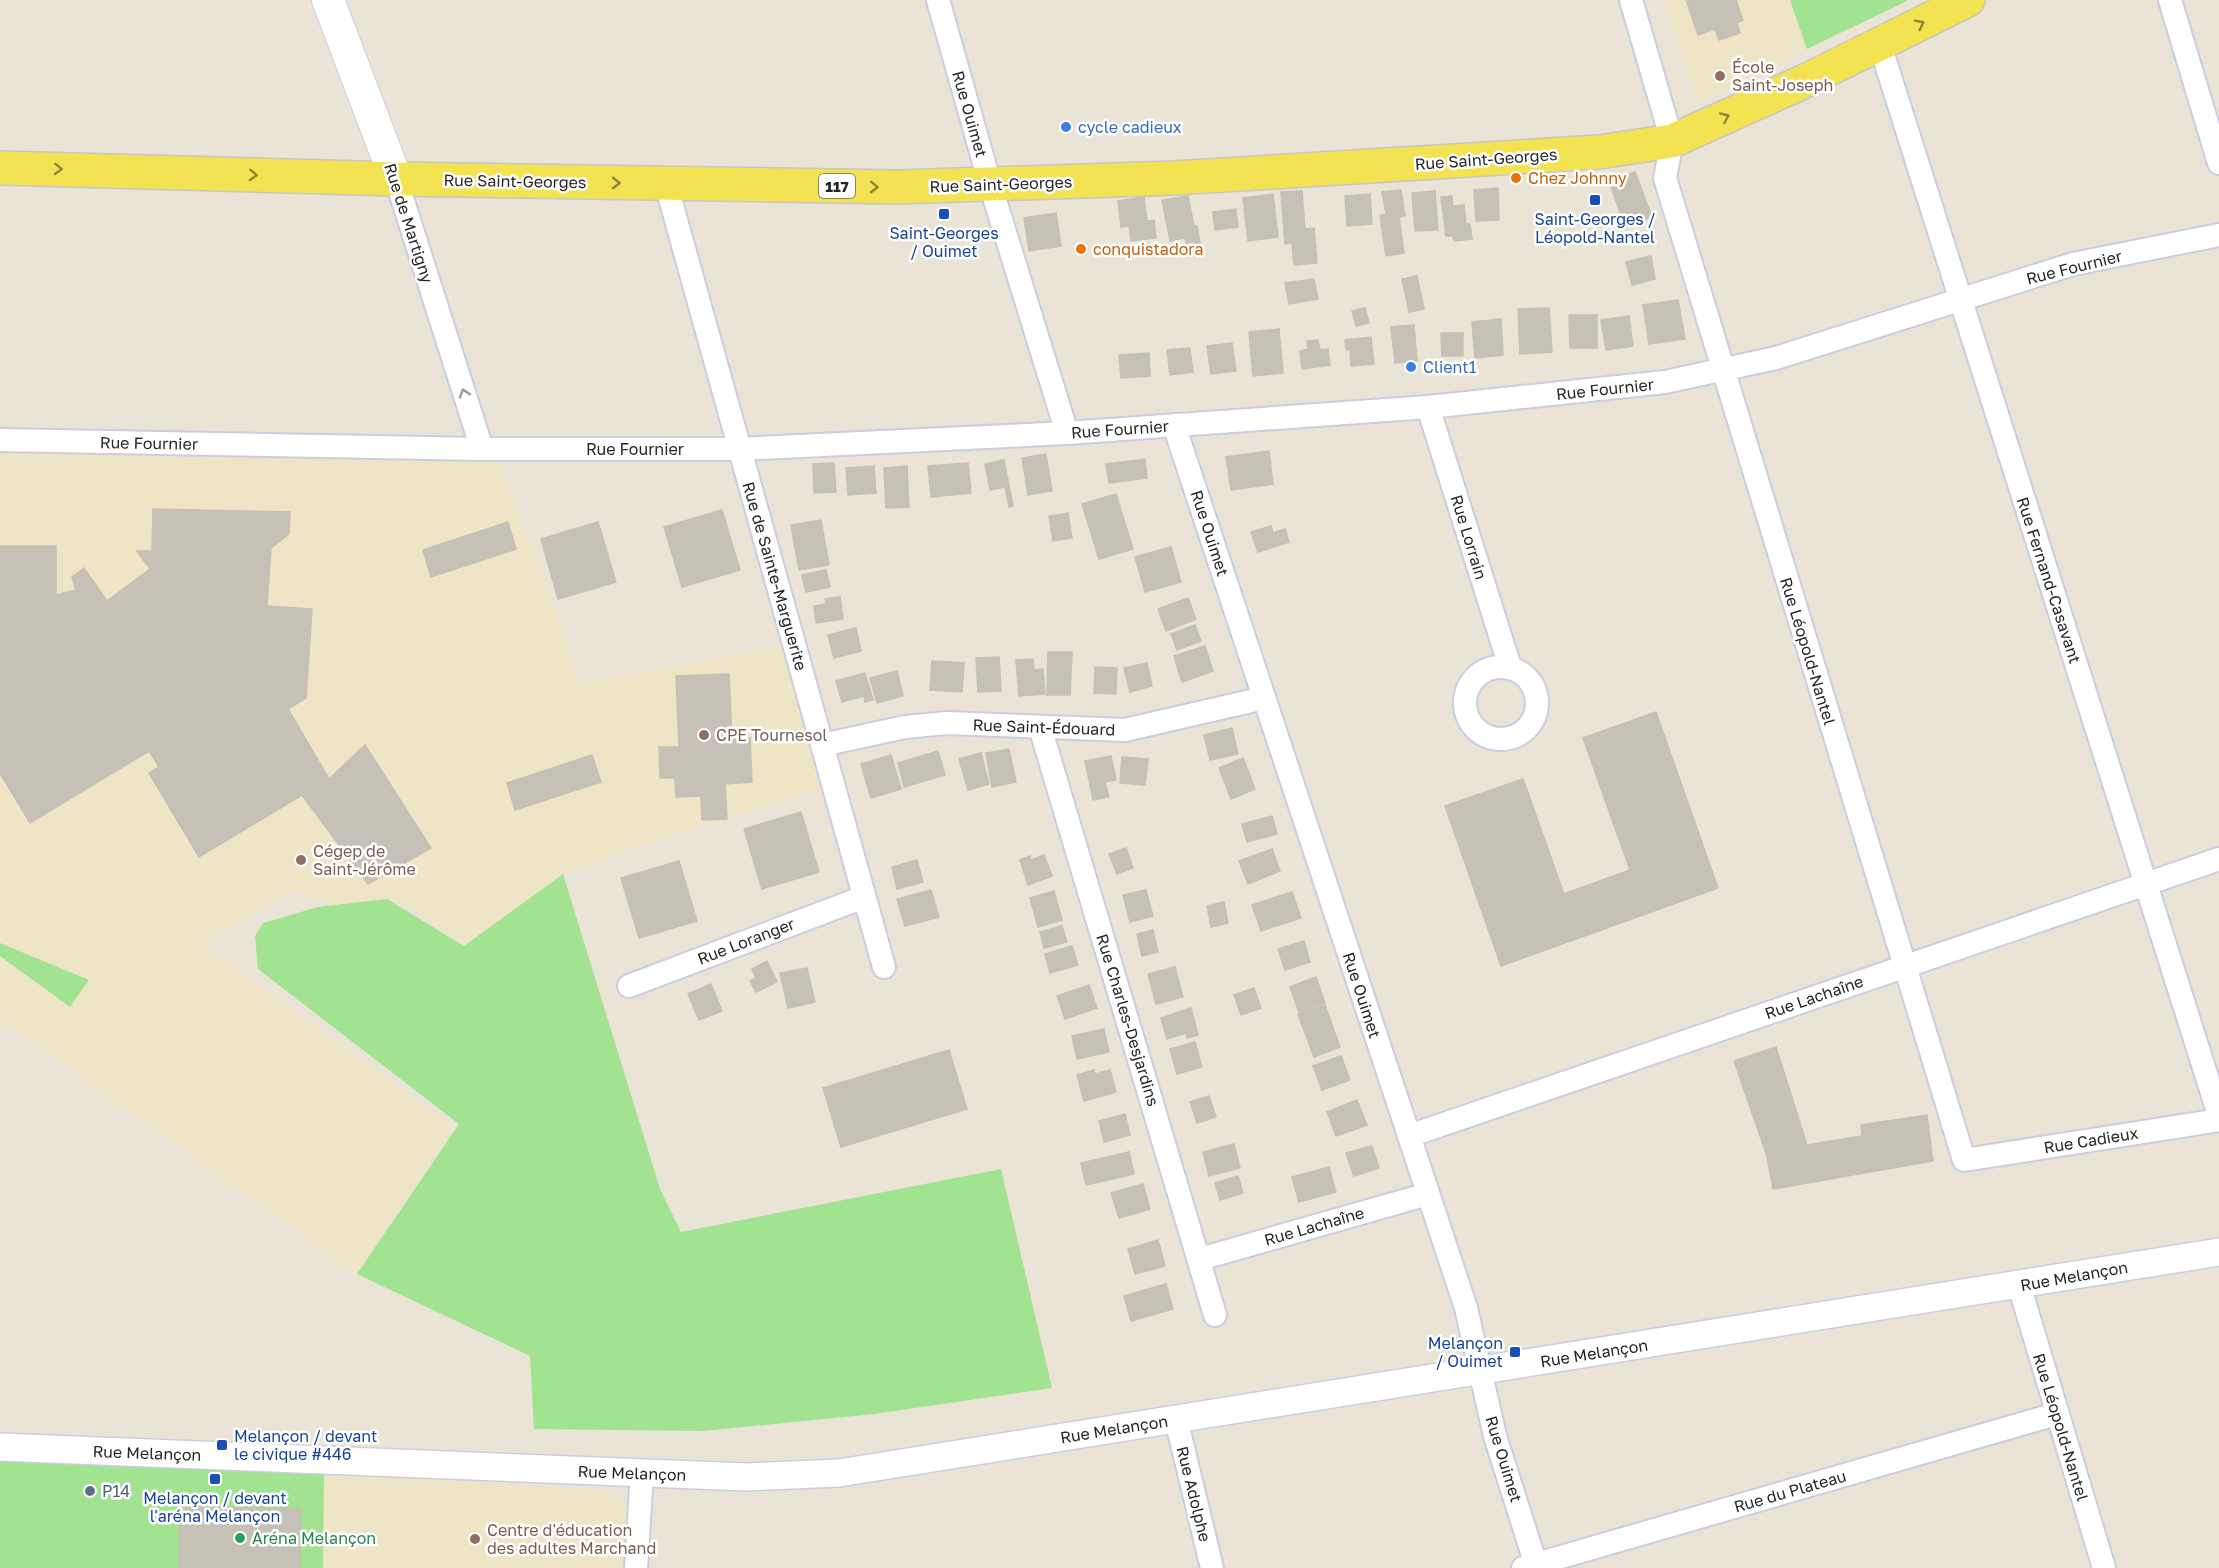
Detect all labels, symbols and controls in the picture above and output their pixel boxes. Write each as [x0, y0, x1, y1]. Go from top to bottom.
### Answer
one-way arrow [1913, 20, 1924, 31]
place label: École Saint-Joseph [1732, 57, 1833, 95]
street label: Rue Ouimet [948, 68, 992, 160]
marker: École Saint-Joseph [1713, 69, 1727, 83]
one-way arrow [1719, 112, 1730, 124]
place label: cycle cadieux [1078, 117, 1182, 137]
marker: cycle cadieux [1059, 120, 1073, 134]
street label: Rue Saint-Georges [1414, 144, 1558, 174]
street label: Rue de Martigny [380, 160, 438, 286]
one-way arrow [54, 163, 63, 176]
place label: Chez Johnny [1528, 168, 1627, 188]
one-way arrow [249, 169, 258, 181]
street label: Rue Saint-Georges [443, 170, 587, 192]
marker: Chez Johnny [1509, 171, 1523, 185]
street label: Rue Saint-Georges [929, 172, 1073, 196]
road number: 117 [819, 174, 855, 198]
one-way arrow [612, 177, 621, 189]
one-way arrow [870, 181, 879, 193]
marker: Saint-Georges / Léopold-Nantel [1588, 193, 1602, 207]
marker: Saint-Georges / Ouimet [937, 207, 951, 221]
place label: Saint-Georges / Léopold-Nantel [1535, 209, 1656, 247]
place label: Saint-Georges / Ouimet [889, 223, 999, 261]
place label: conquistadora [1093, 239, 1203, 259]
marker: conquistadora [1074, 242, 1088, 256]
street label: Rue Fournier [2024, 245, 2124, 289]
place label: Client1 [1423, 357, 1477, 377]
marker: Client1 [1404, 360, 1418, 374]
street label: Rue Fournier [1555, 374, 1655, 404]
one-way arrow [459, 388, 471, 399]
street label: Rue Fournier [1070, 416, 1170, 442]
street label: Rue Fournier [100, 432, 198, 454]
street label: Rue Fournier [586, 439, 684, 459]
street label: Rue de Sainte-Marguerite [738, 479, 812, 673]
street label: Rue Ouimet [1187, 488, 1233, 578]
street label: Rue Lorrain [1447, 492, 1491, 582]
street label: Rue Fernand-Casavant [2013, 494, 2085, 666]
street label: Rue Léopold-Nantel [1776, 575, 1840, 727]
street label: Rue Saint-Édouard [972, 715, 1116, 739]
place label: CPE Tournesol [716, 725, 827, 745]
marker: CPE Tournesol [697, 728, 711, 742]
place label: Cégep de Saint-Jérôme [313, 841, 416, 879]
marker: Cégep de Saint-Jérôme [294, 853, 308, 867]
street label: Rue Loranger [695, 913, 797, 969]
street label: Rue Charles-Desjardins [1092, 931, 1164, 1109]
street label: Rue Ouimet [1339, 950, 1385, 1040]
street label: Rue Lachaîne [1762, 971, 1866, 1023]
street label: Rue Cadieux [2042, 1123, 2140, 1157]
street label: Rue Lachaîne [1262, 1202, 1366, 1250]
street label: Rue Melançon [2019, 1257, 2129, 1295]
place label: Melançon / Ouimet [1428, 1333, 1503, 1371]
street label: Rue Melançon [1539, 1335, 1649, 1371]
marker: Melançon / Ouimet [1508, 1345, 1522, 1359]
street label: Rue Léopold-Nantel [2029, 1351, 2093, 1503]
street label: Rue Melançon [1059, 1411, 1169, 1447]
street label: Rue Ouimet [1481, 1413, 1527, 1505]
place label: Melançon / devant le civique #446 [234, 1426, 377, 1464]
marker: Melançon / devant le civique #446 [215, 1438, 229, 1452]
street label: Rue Melançon [92, 1441, 202, 1465]
street label: Rue Adolphe [1172, 1444, 1216, 1544]
street label: Rue Melançon [577, 1461, 687, 1485]
street label: Rue du Plateau [1732, 1465, 1848, 1517]
marker: Melançon / devant l'aréna Melançon [208, 1472, 222, 1486]
place label: P14 [102, 1481, 130, 1501]
marker: P14 [83, 1484, 97, 1498]
place label: Melançon / devant l'aréna Melançon [143, 1488, 287, 1526]
place label: Centre d'éducation des adultes Marchand [487, 1520, 656, 1558]
place label: Aréna Melançon [252, 1528, 376, 1548]
marker: Aréna Melançon [233, 1531, 247, 1545]
marker: Centre d'éducation des adultes Marchand [468, 1532, 482, 1546]

